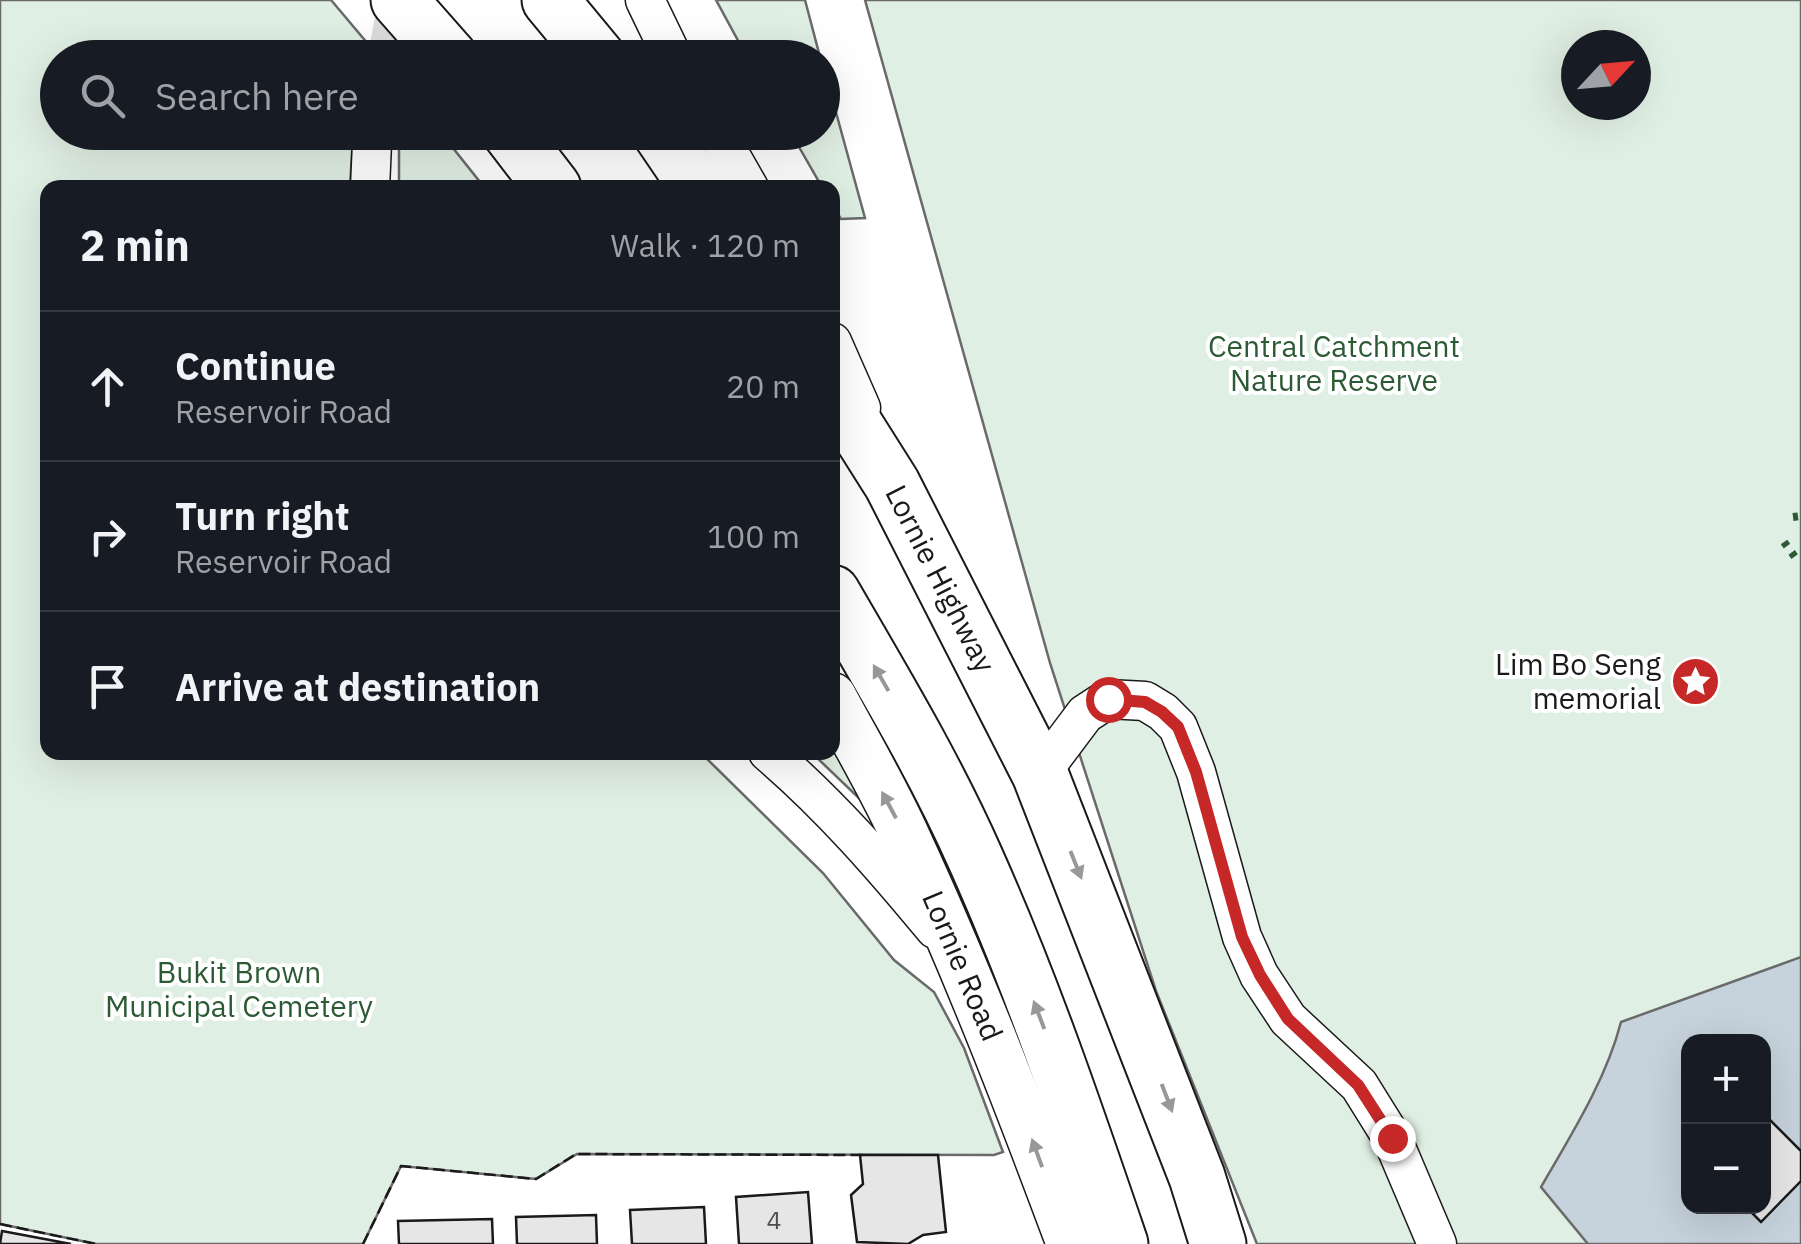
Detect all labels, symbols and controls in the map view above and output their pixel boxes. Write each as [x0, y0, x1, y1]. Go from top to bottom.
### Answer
north arrow [1561, 30, 1651, 120]
search box [40, 40, 840, 150]
icon: search [75, 68, 130, 123]
text: Search here [155, 71, 359, 120]
text: 2 min [80, 218, 190, 273]
text: Walk · 120 m [611, 224, 800, 266]
park label: Central Catchment Nature Reserve [1208, 326, 1460, 399]
text: Continue [175, 341, 336, 390]
icon: ahead [80, 359, 135, 414]
text: 20 m [726, 365, 800, 407]
text: Reservoir Road [175, 390, 392, 432]
street label: Lornie Highway [877, 478, 1005, 679]
text: Turn right [175, 491, 350, 540]
icon: right [80, 509, 135, 564]
text: 100 m [707, 515, 800, 557]
text: Reservoir Road [175, 540, 392, 582]
place label: Lim Bo Seng memorial [1495, 644, 1661, 717]
place icon: Lim Bo Seng memorial [1670, 656, 1722, 708]
icon: arrive [80, 659, 135, 714]
text: Arrive at destination [175, 662, 540, 711]
one-way arrow [873, 664, 891, 692]
route start [1086, 677, 1132, 723]
one-way arrow [881, 791, 898, 820]
one-way arrow [1068, 850, 1084, 880]
street label: Lornie Road [914, 884, 1013, 1046]
park label: Bukit Brown Municipal Cemetery [105, 952, 373, 1025]
one-way arrow [1031, 1000, 1046, 1030]
map controls [1681, 1034, 1771, 1214]
button: + [1681, 1034, 1771, 1124]
one-way arrow [1160, 1083, 1175, 1113]
route end [1370, 1116, 1416, 1162]
button: − [1681, 1124, 1771, 1214]
one-way arrow [1029, 1137, 1044, 1167]
house number: 4 [766, 1203, 782, 1236]

